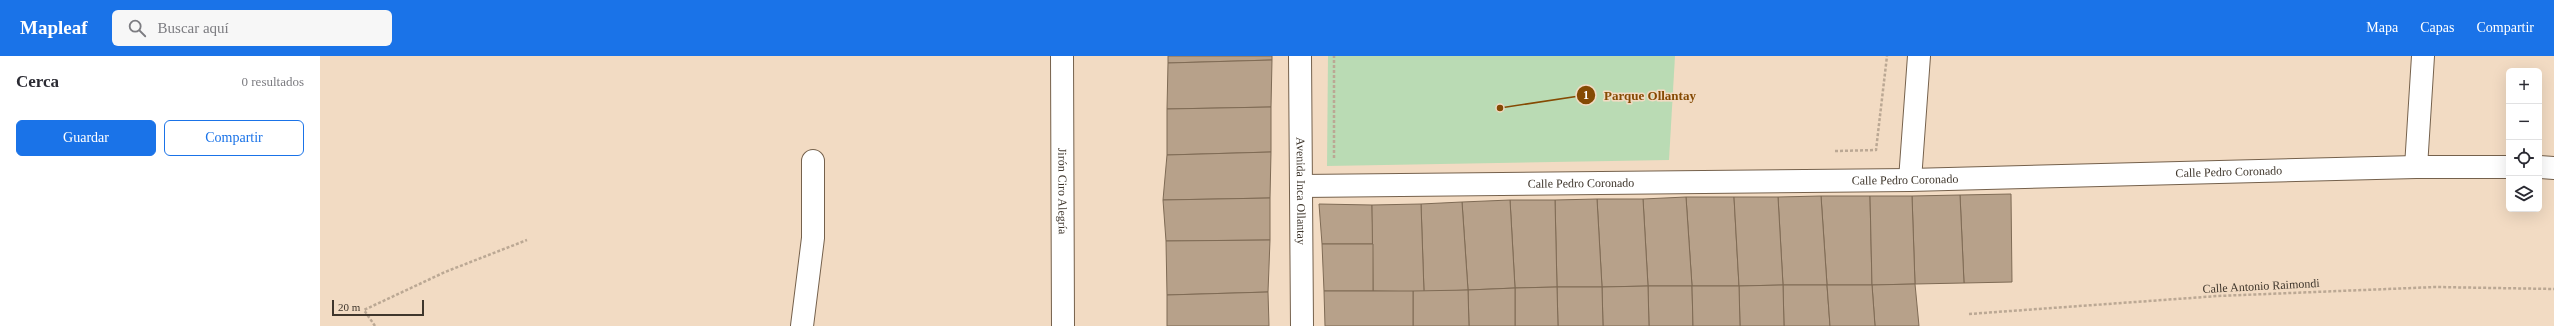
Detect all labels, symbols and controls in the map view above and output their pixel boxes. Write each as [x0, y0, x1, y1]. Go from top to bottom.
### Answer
search box [112, 10, 392, 46]
text: Mapleaf [20, 17, 88, 38]
icon: search [126, 17, 148, 39]
text: Buscar aquí [158, 20, 229, 36]
text: Mapa [2366, 20, 2398, 35]
text: Capas [2420, 20, 2454, 35]
text: Compartir [2476, 20, 2534, 35]
map controls [2506, 68, 2542, 212]
button: + [2506, 68, 2542, 104]
text: Cerca [16, 72, 59, 91]
text: 0 resultados [242, 74, 304, 89]
callout: Parque Ollantay [1576, 82, 1704, 107]
text: 1 [1583, 88, 1589, 102]
text: Parque Ollantay [1604, 88, 1696, 103]
button: − [2506, 104, 2542, 140]
button: Guardar [16, 120, 156, 156]
button: Compartir [164, 120, 304, 156]
street label: Avenida Inca Ollantay [1294, 137, 1308, 245]
button: locate [2506, 140, 2542, 176]
street label: Jirón Ciro Alegría [1055, 148, 1070, 235]
street label: Calle Pedro Coronado [2175, 163, 2282, 180]
street label: Calle Pedro Coronado [1852, 172, 1958, 188]
street label: Calle Pedro Coronado [1528, 176, 1634, 191]
button: layers [2506, 176, 2542, 212]
street label: Calle Antonio Raimondi [2202, 276, 2321, 296]
scale bar [332, 298, 424, 317]
text: 20 m [338, 301, 360, 313]

